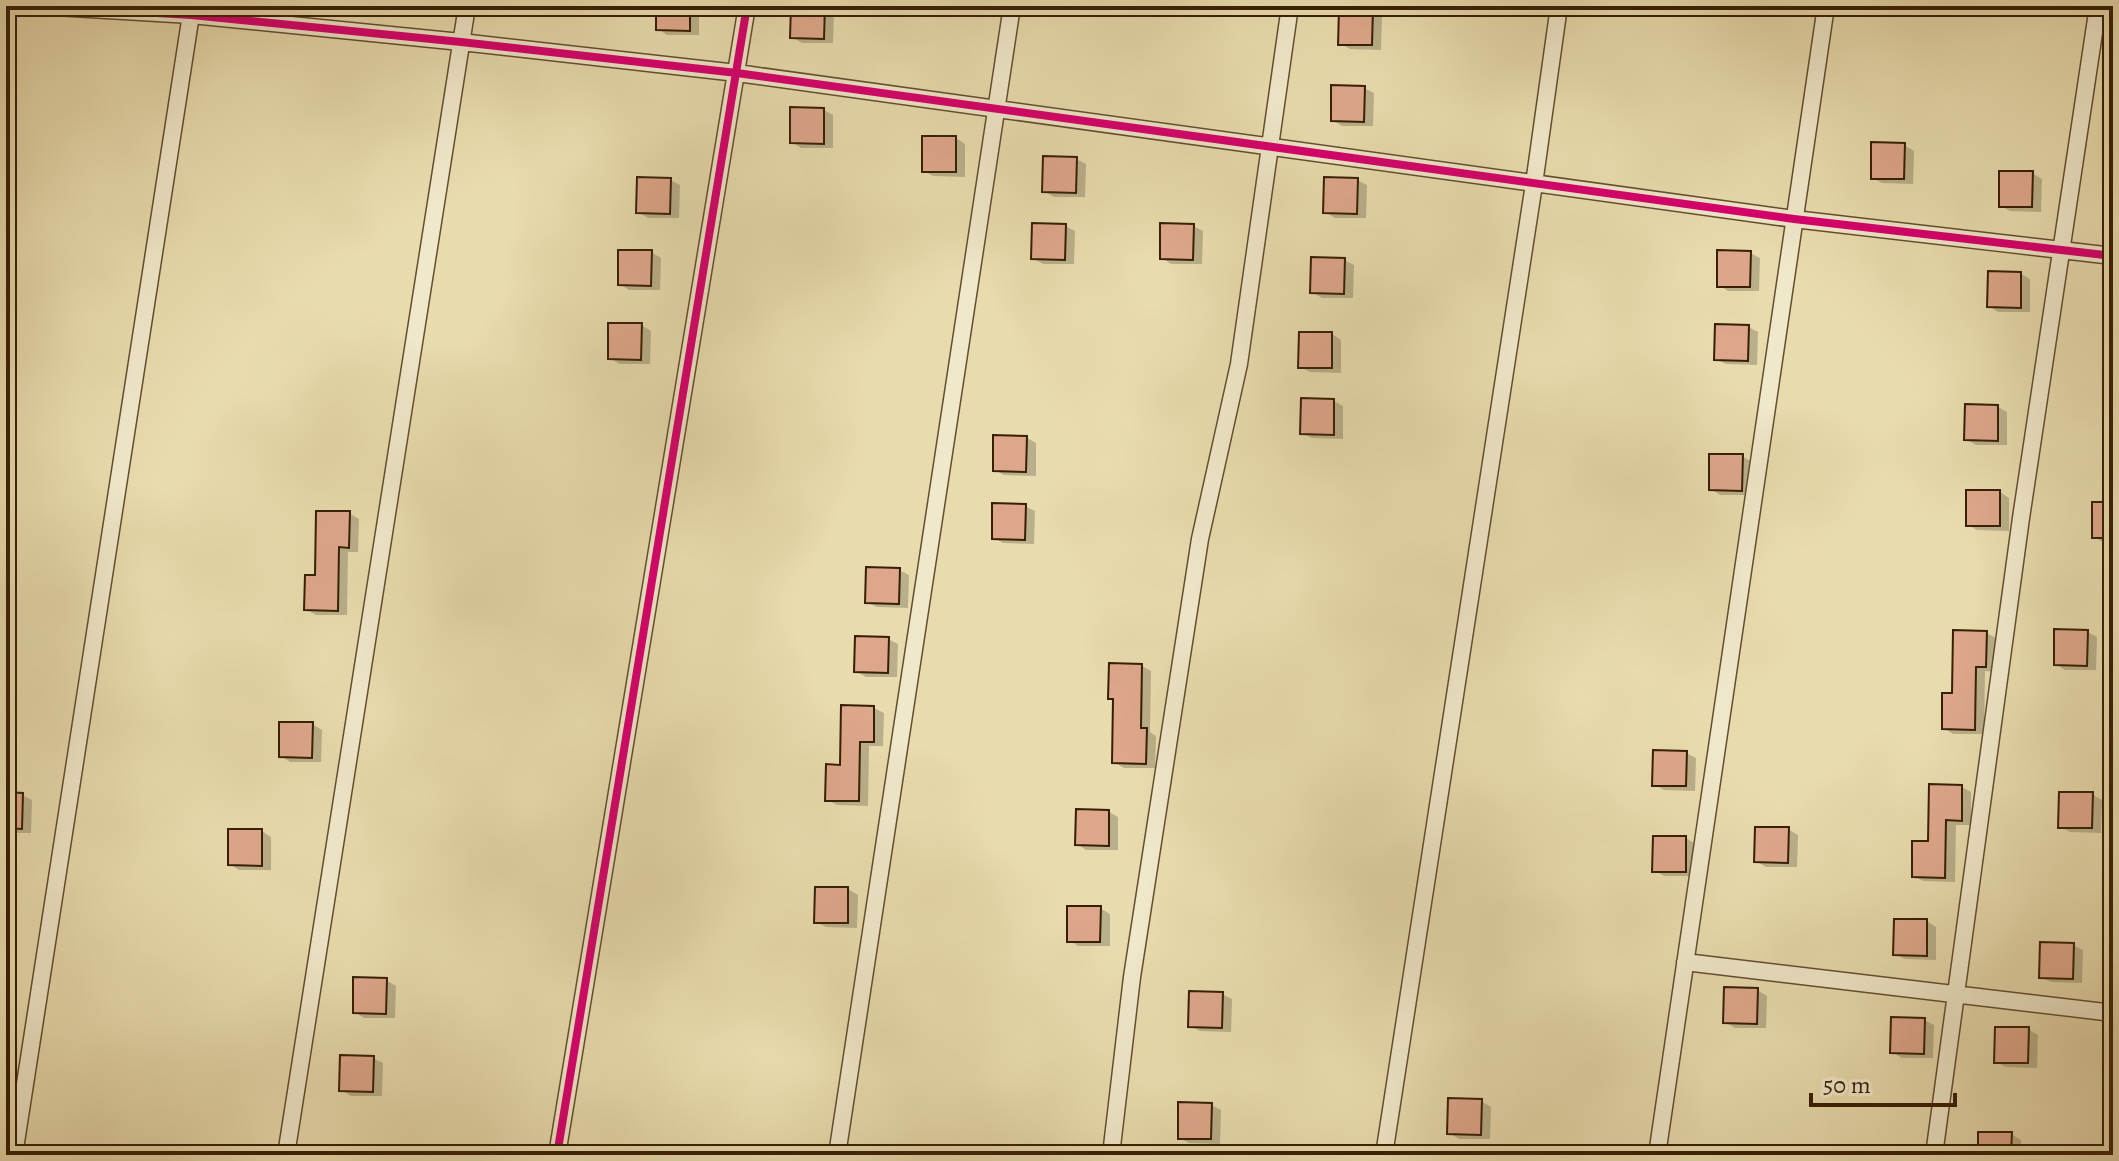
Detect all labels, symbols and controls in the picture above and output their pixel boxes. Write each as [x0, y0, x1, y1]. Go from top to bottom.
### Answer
scale bar [1811, 1057, 1955, 1107]
text: 50 m [1823, 1069, 1871, 1101]

